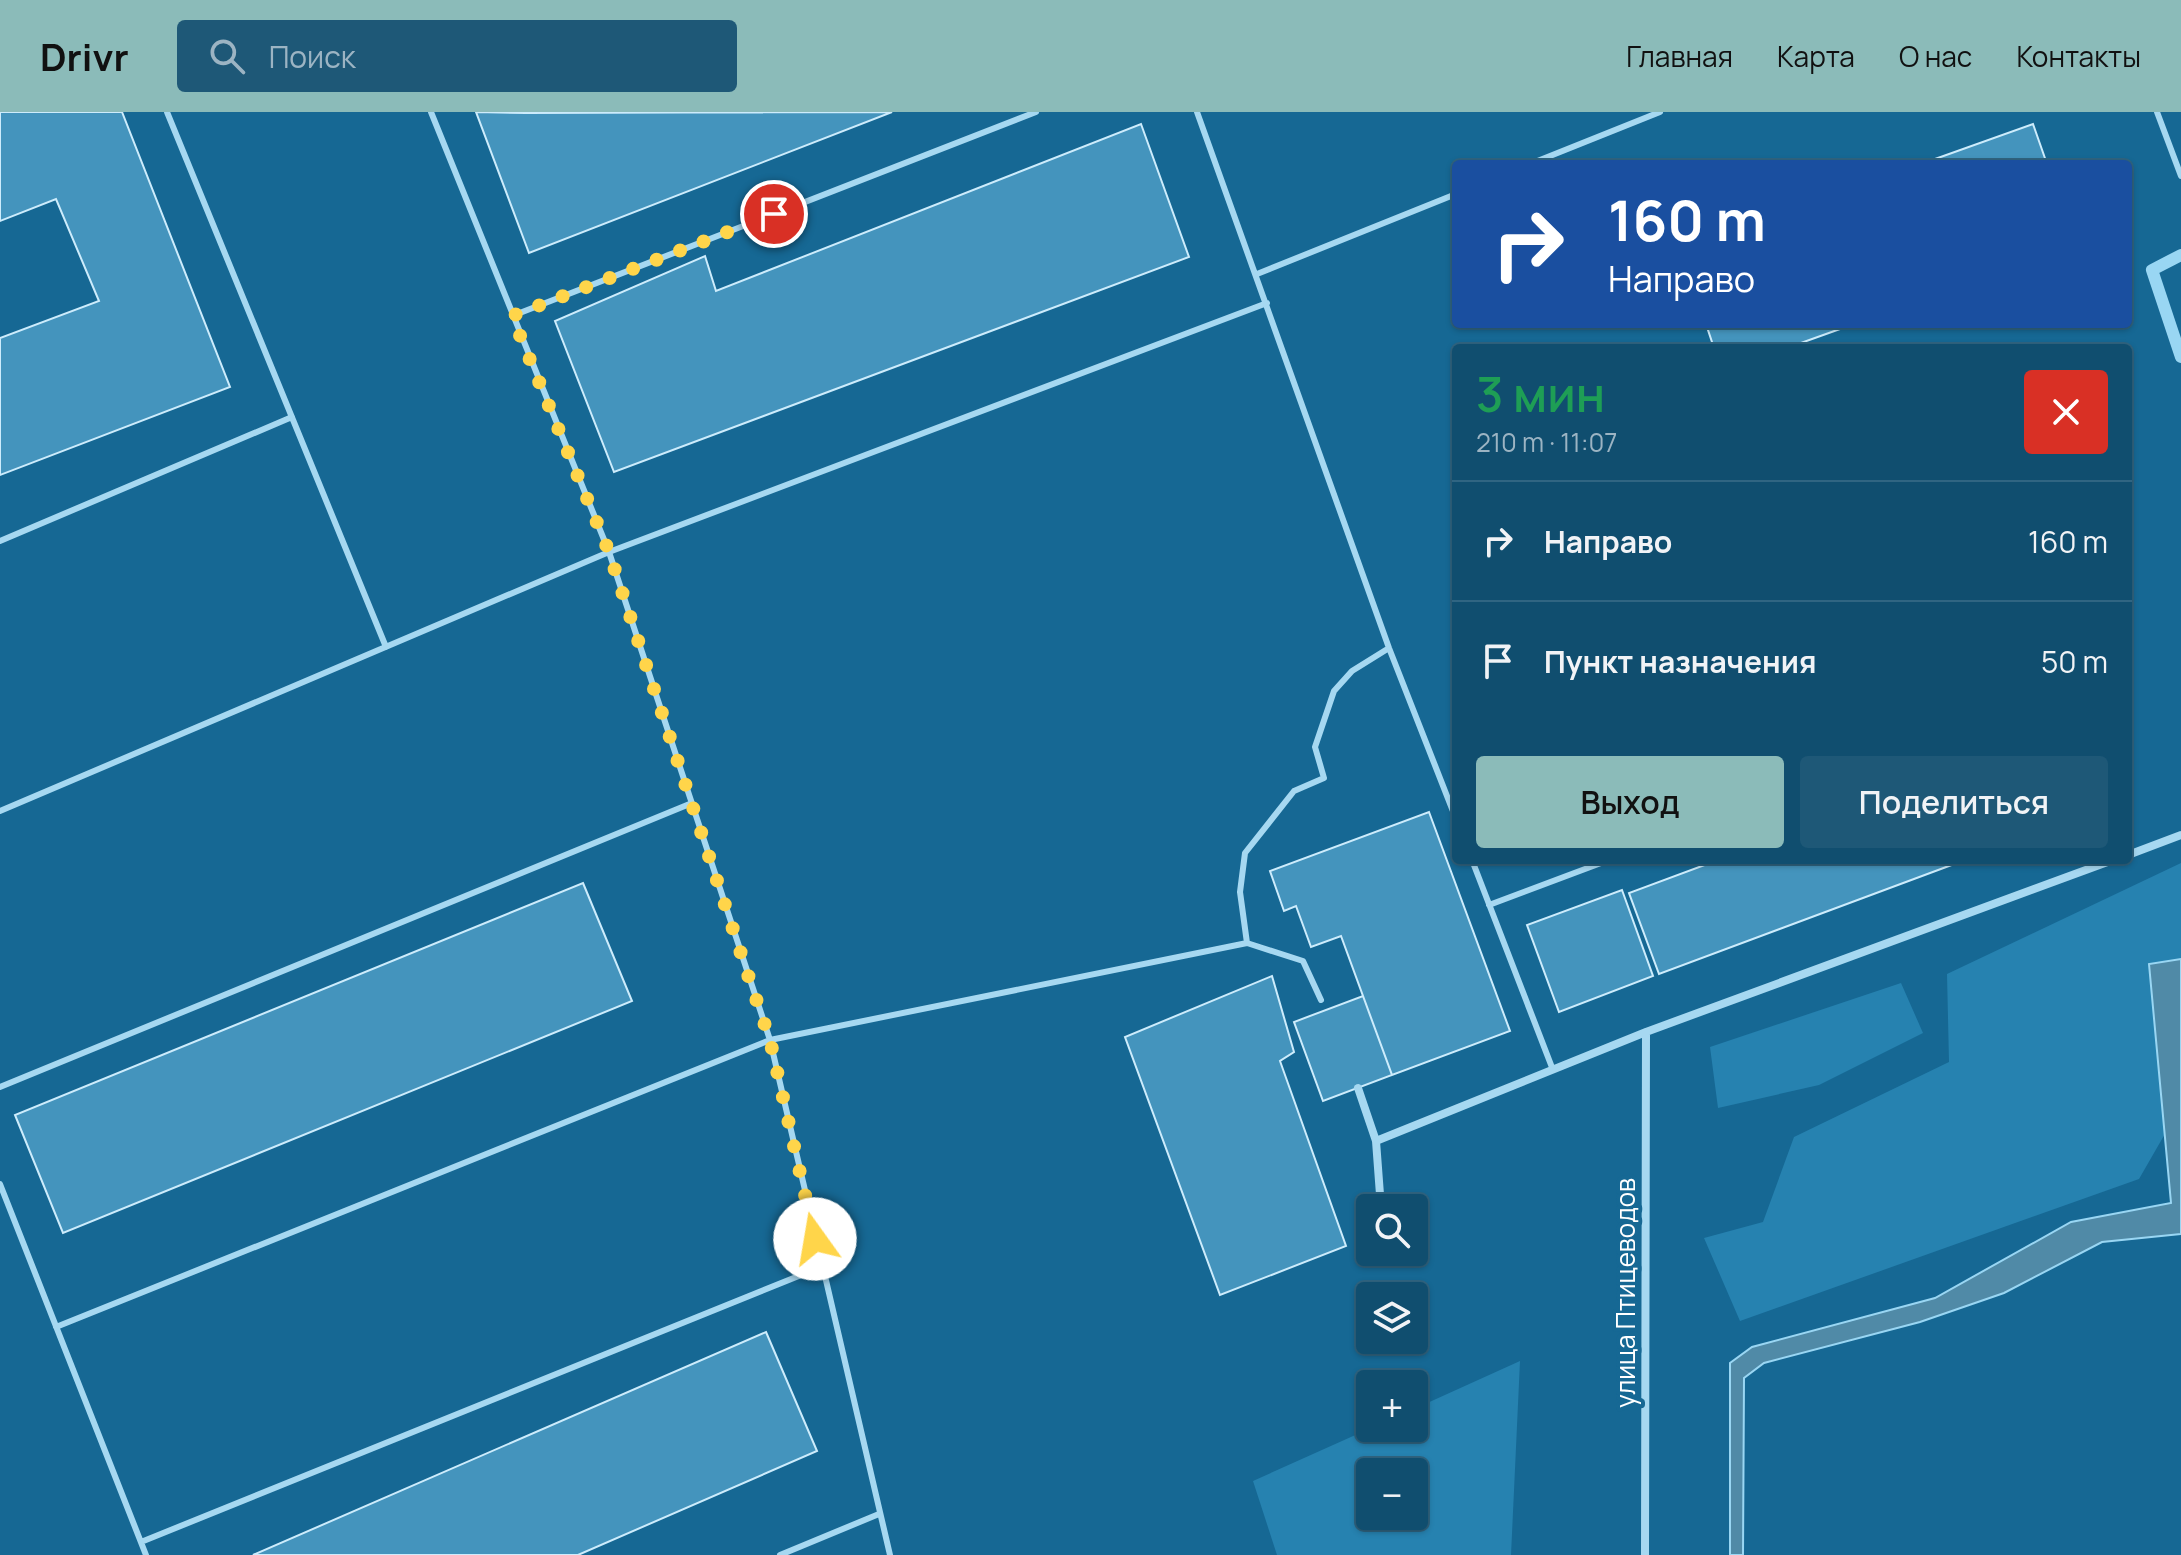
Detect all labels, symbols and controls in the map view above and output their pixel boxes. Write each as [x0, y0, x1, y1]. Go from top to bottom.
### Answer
search box [177, 20, 737, 92]
text: Drivr [40, 30, 129, 82]
icon: search [205, 34, 249, 78]
text: Поиск [269, 36, 356, 77]
text: Главная [1626, 37, 1733, 75]
text: Карта [1777, 37, 1855, 75]
text: О нас [1899, 37, 1972, 75]
text: Контакты [2016, 37, 2141, 75]
pin [740, 180, 808, 248]
text: 160 m [1608, 181, 1766, 258]
icon: arrive [752, 192, 796, 236]
icon: right [1476, 192, 1580, 296]
text: Направо [1608, 254, 1755, 303]
text: 3 мин [1476, 361, 1605, 426]
button: close [2024, 370, 2108, 454]
text: 210 m · 11:07 [1476, 424, 1617, 460]
icon: right [1476, 519, 1520, 563]
text: Направо [1544, 521, 1672, 562]
text: 160 m [2028, 521, 2108, 562]
icon: arrive [1476, 639, 1520, 683]
text: Пункт назначения [1544, 641, 1817, 682]
text: 50 m [2041, 641, 2108, 682]
button: Выход [1476, 756, 1784, 848]
button: Поделиться [1800, 756, 2108, 848]
street label: улица Птицеводов [1607, 1178, 1643, 1408]
map controls [1356, 1194, 1428, 1530]
button: search [1356, 1194, 1428, 1266]
position arrow [773, 1197, 857, 1281]
button: layers [1356, 1282, 1428, 1354]
button: + [1356, 1370, 1428, 1442]
button: − [1356, 1458, 1428, 1530]

